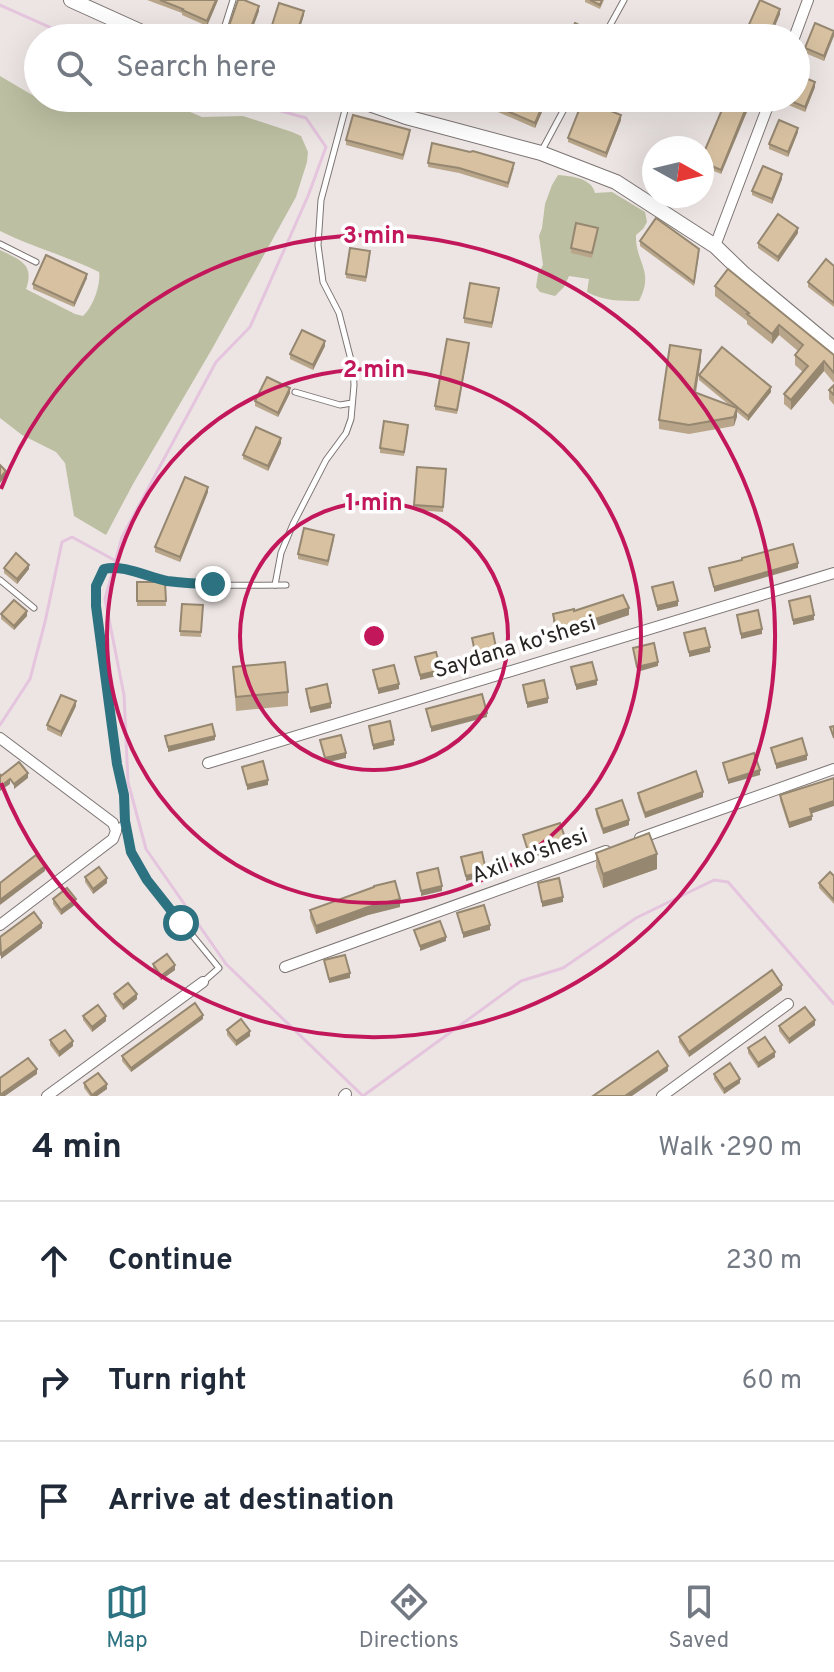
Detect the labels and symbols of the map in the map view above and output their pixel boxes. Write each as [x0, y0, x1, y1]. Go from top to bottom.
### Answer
north arrow [642, 136, 714, 208]
text: 3 min [343, 222, 405, 252]
text: 2 min [343, 356, 405, 386]
text: 1 min [345, 489, 403, 519]
route end [195, 566, 231, 602]
street label: Saydana ko'shesi [431, 610, 599, 686]
centre of rings [360, 622, 388, 650]
street label: Axil ko'shesi [468, 824, 592, 890]
route start [163, 905, 199, 941]

